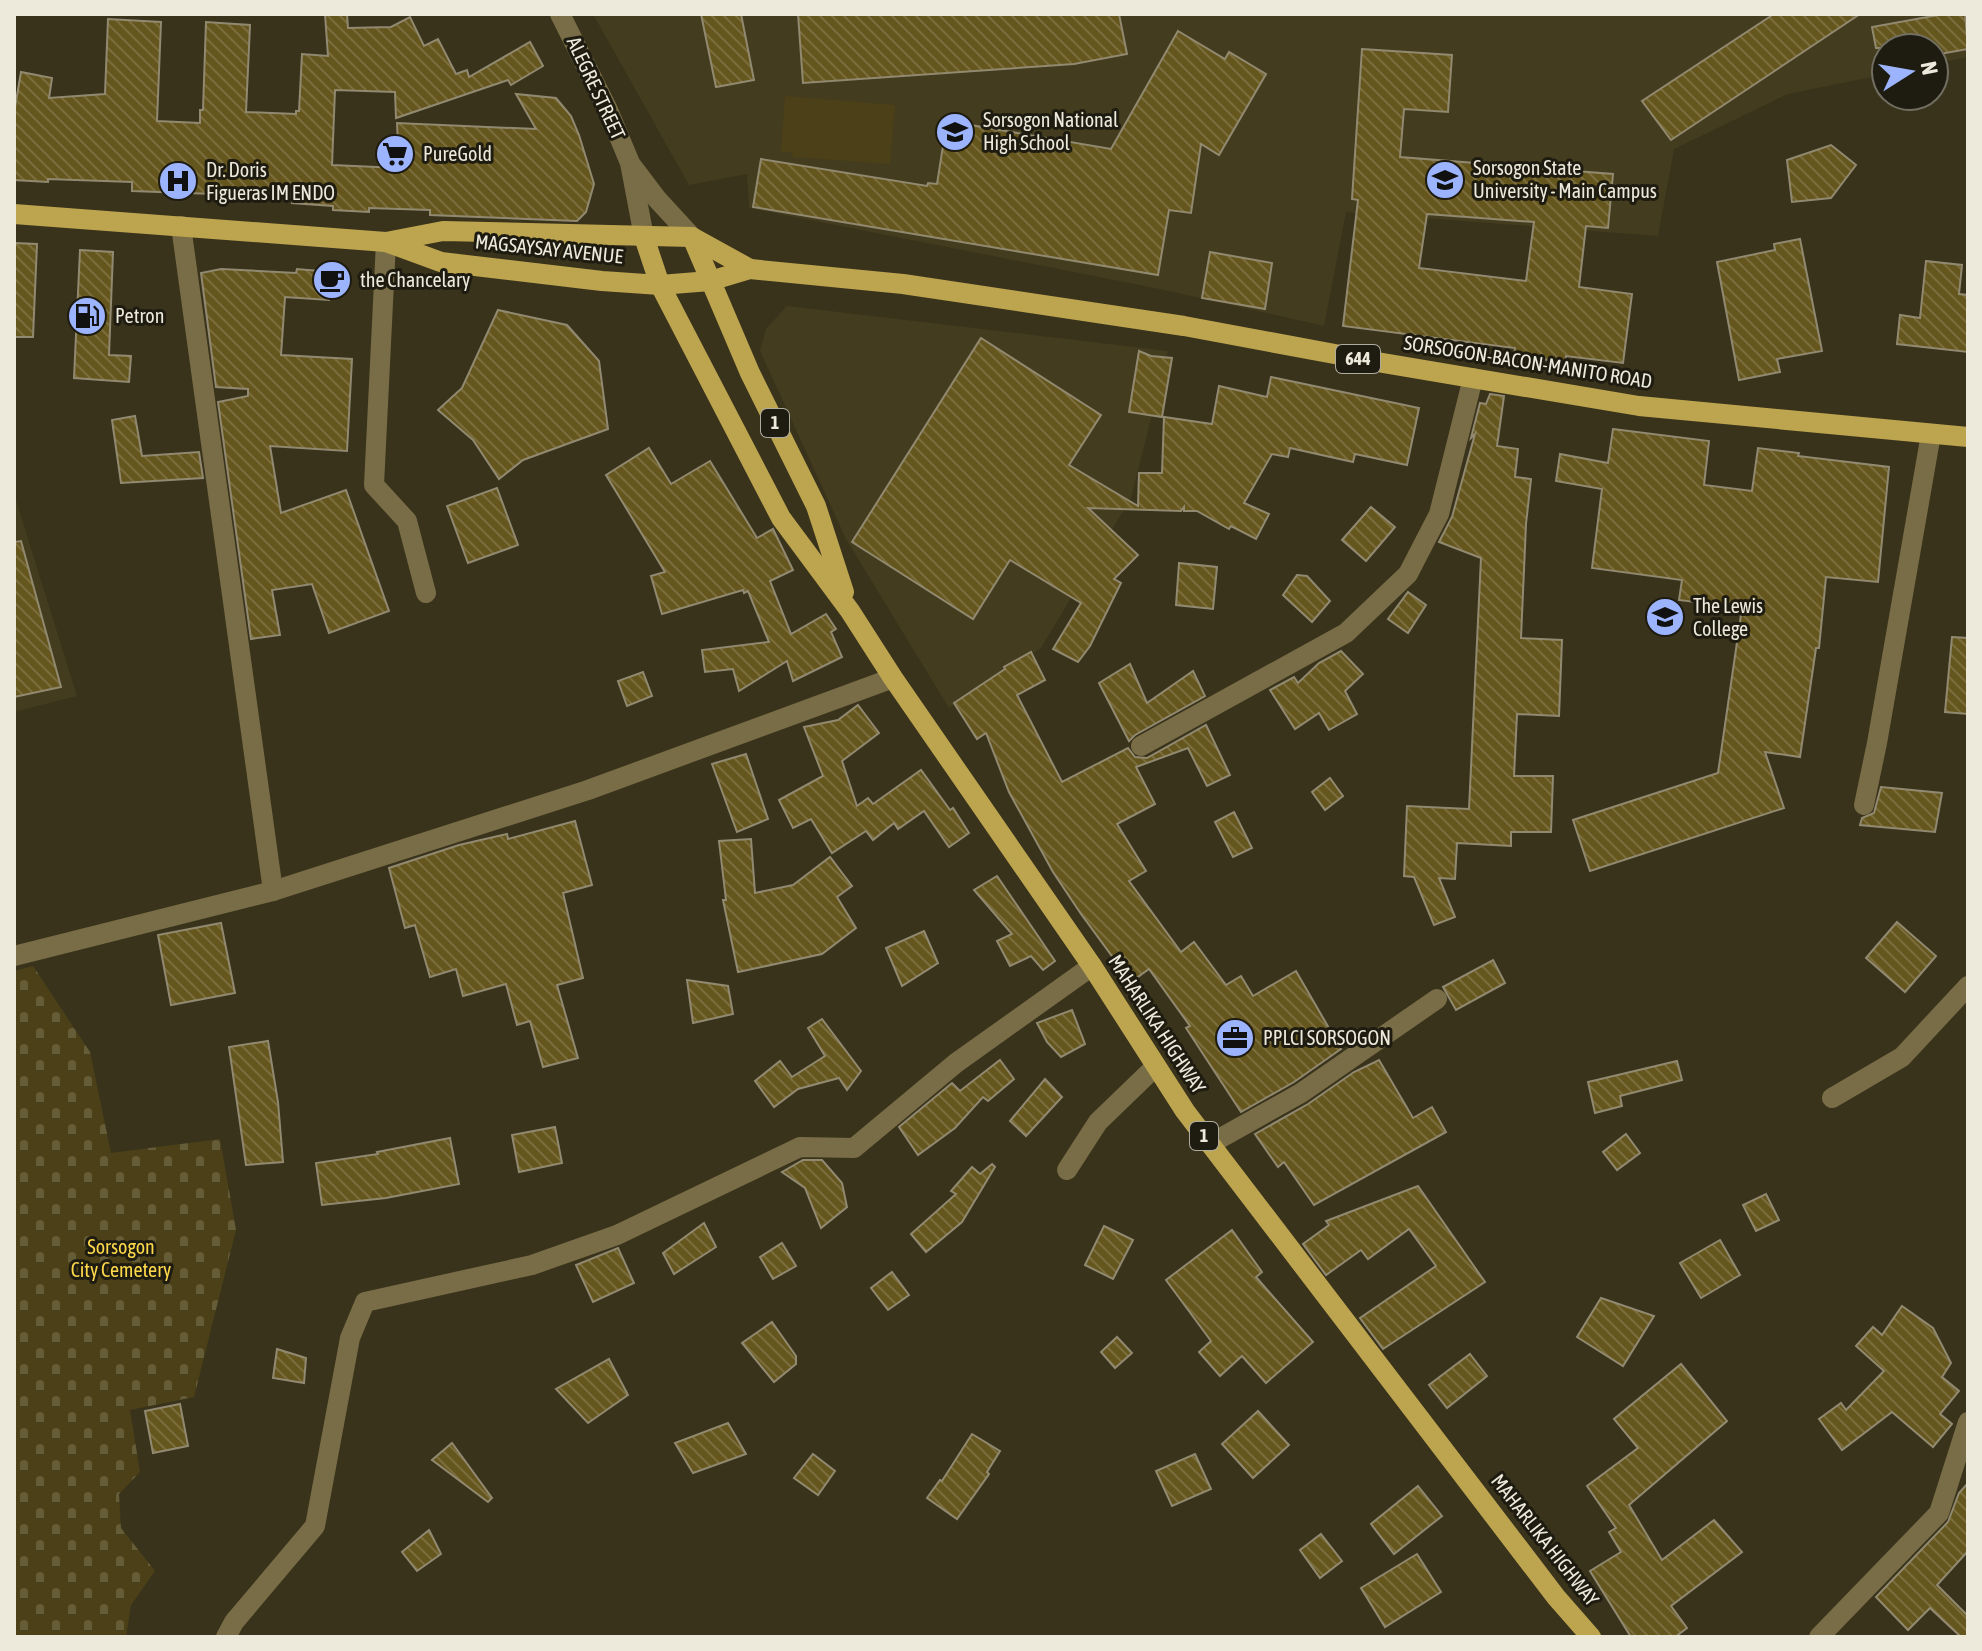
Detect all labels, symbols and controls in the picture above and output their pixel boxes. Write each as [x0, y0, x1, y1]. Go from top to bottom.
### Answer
north arrow [1870, 32, 1950, 112]
street label: ALEGRE STREET [563, 33, 630, 143]
text: N [1916, 59, 1944, 77]
place label: Sorsogon National High School [983, 108, 1119, 154]
school or university icon: Sorsogon National High School [934, 111, 976, 153]
supermarket icon: PureGold [374, 133, 416, 175]
place label: PureGold [423, 142, 492, 165]
place label: Sorsogon State University - Main Campus [1473, 156, 1657, 202]
place label: Dr. Doris Figueras IM ENDO [206, 158, 335, 204]
school or university icon: Sorsogon State University - Main Campus [1424, 159, 1466, 201]
hospital icon: Dr. Doris Figueras IM ENDO [157, 160, 199, 202]
street label: MAGSAYSAY AVENUE [474, 229, 625, 268]
cafe icon: the Chancelary [311, 259, 353, 301]
place label: the Chancelary [360, 268, 470, 291]
fuel station icon: Petron [66, 295, 108, 337]
place label: Petron [115, 304, 164, 327]
street label: SORSOGON-BACON-MANITO ROAD [1402, 331, 1654, 392]
road number: 644 [1336, 345, 1380, 373]
road number: 1 [761, 409, 789, 437]
place label: The Lewis College [1693, 594, 1763, 640]
school or university icon: The Lewis College [1644, 596, 1686, 638]
street label: MAHARLIKA HIGHWAY [1104, 950, 1211, 1097]
office icon: PPLCI SORSOGON [1214, 1017, 1256, 1059]
place label: PPLCI SORSOGON [1263, 1026, 1391, 1049]
road number: 1 [1190, 1122, 1218, 1150]
park label: Sorsogon City Cemetery [71, 1235, 171, 1281]
street label: MAHARLIKA HIGHWAY [1487, 1469, 1604, 1610]

